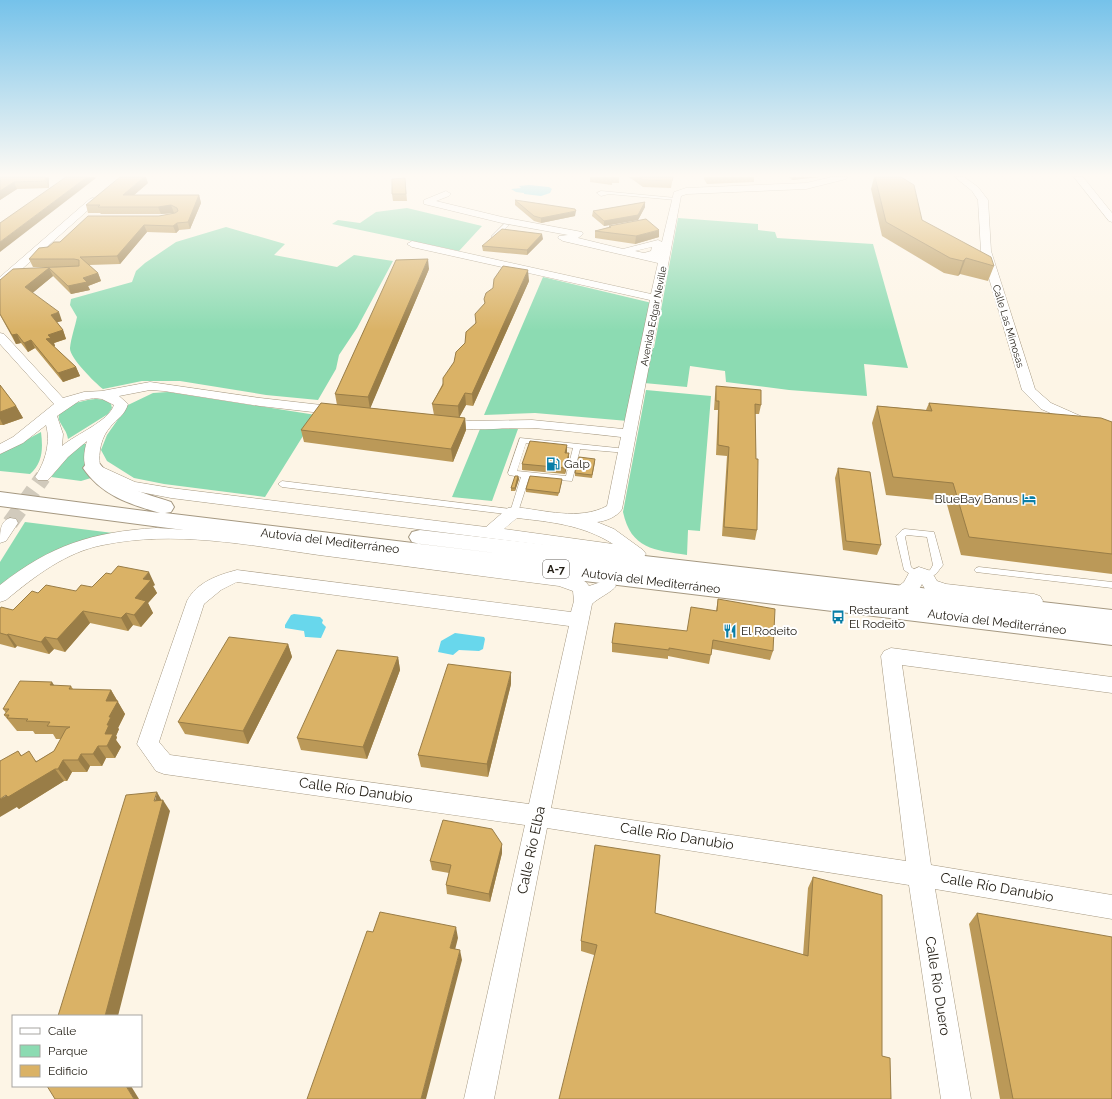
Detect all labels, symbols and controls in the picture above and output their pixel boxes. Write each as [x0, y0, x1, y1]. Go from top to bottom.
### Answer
street label: Avenida Edgar Neville [638, 265, 669, 367]
street label: Calle Las Mimosas [991, 283, 1026, 369]
fuel station icon: Galp [545, 456, 561, 472]
place label: Galp [564, 457, 590, 471]
hotel icon: BlueBay Banus [1021, 491, 1037, 507]
place label: BlueBay Banus [935, 492, 1018, 506]
street label: Autovía del Mediterráneo [260, 526, 400, 556]
road number: A-7 [543, 560, 569, 578]
street label: Autovía del Mediterráneo [581, 566, 721, 596]
place label: Restaurant El Rodeito [849, 603, 909, 631]
street label: Autovía del Mediterráneo [927, 607, 1067, 637]
bus stop icon: Restaurant El Rodeito [830, 609, 846, 625]
restaurant icon: El Rodeito [722, 623, 738, 639]
place label: El Rodeito [741, 624, 797, 638]
street label: Calle Río Danubio [298, 774, 414, 806]
street label: Calle Río Elba [514, 805, 548, 895]
street label: Calle Río Danubio [619, 819, 735, 853]
street label: Calle Río Danubio [939, 869, 1055, 905]
street label: Calle Río Duero [922, 935, 954, 1037]
legend [12, 1015, 142, 1087]
text: Calle [48, 1024, 76, 1038]
text: Parque [48, 1044, 88, 1058]
text: Edificio [48, 1064, 88, 1078]

